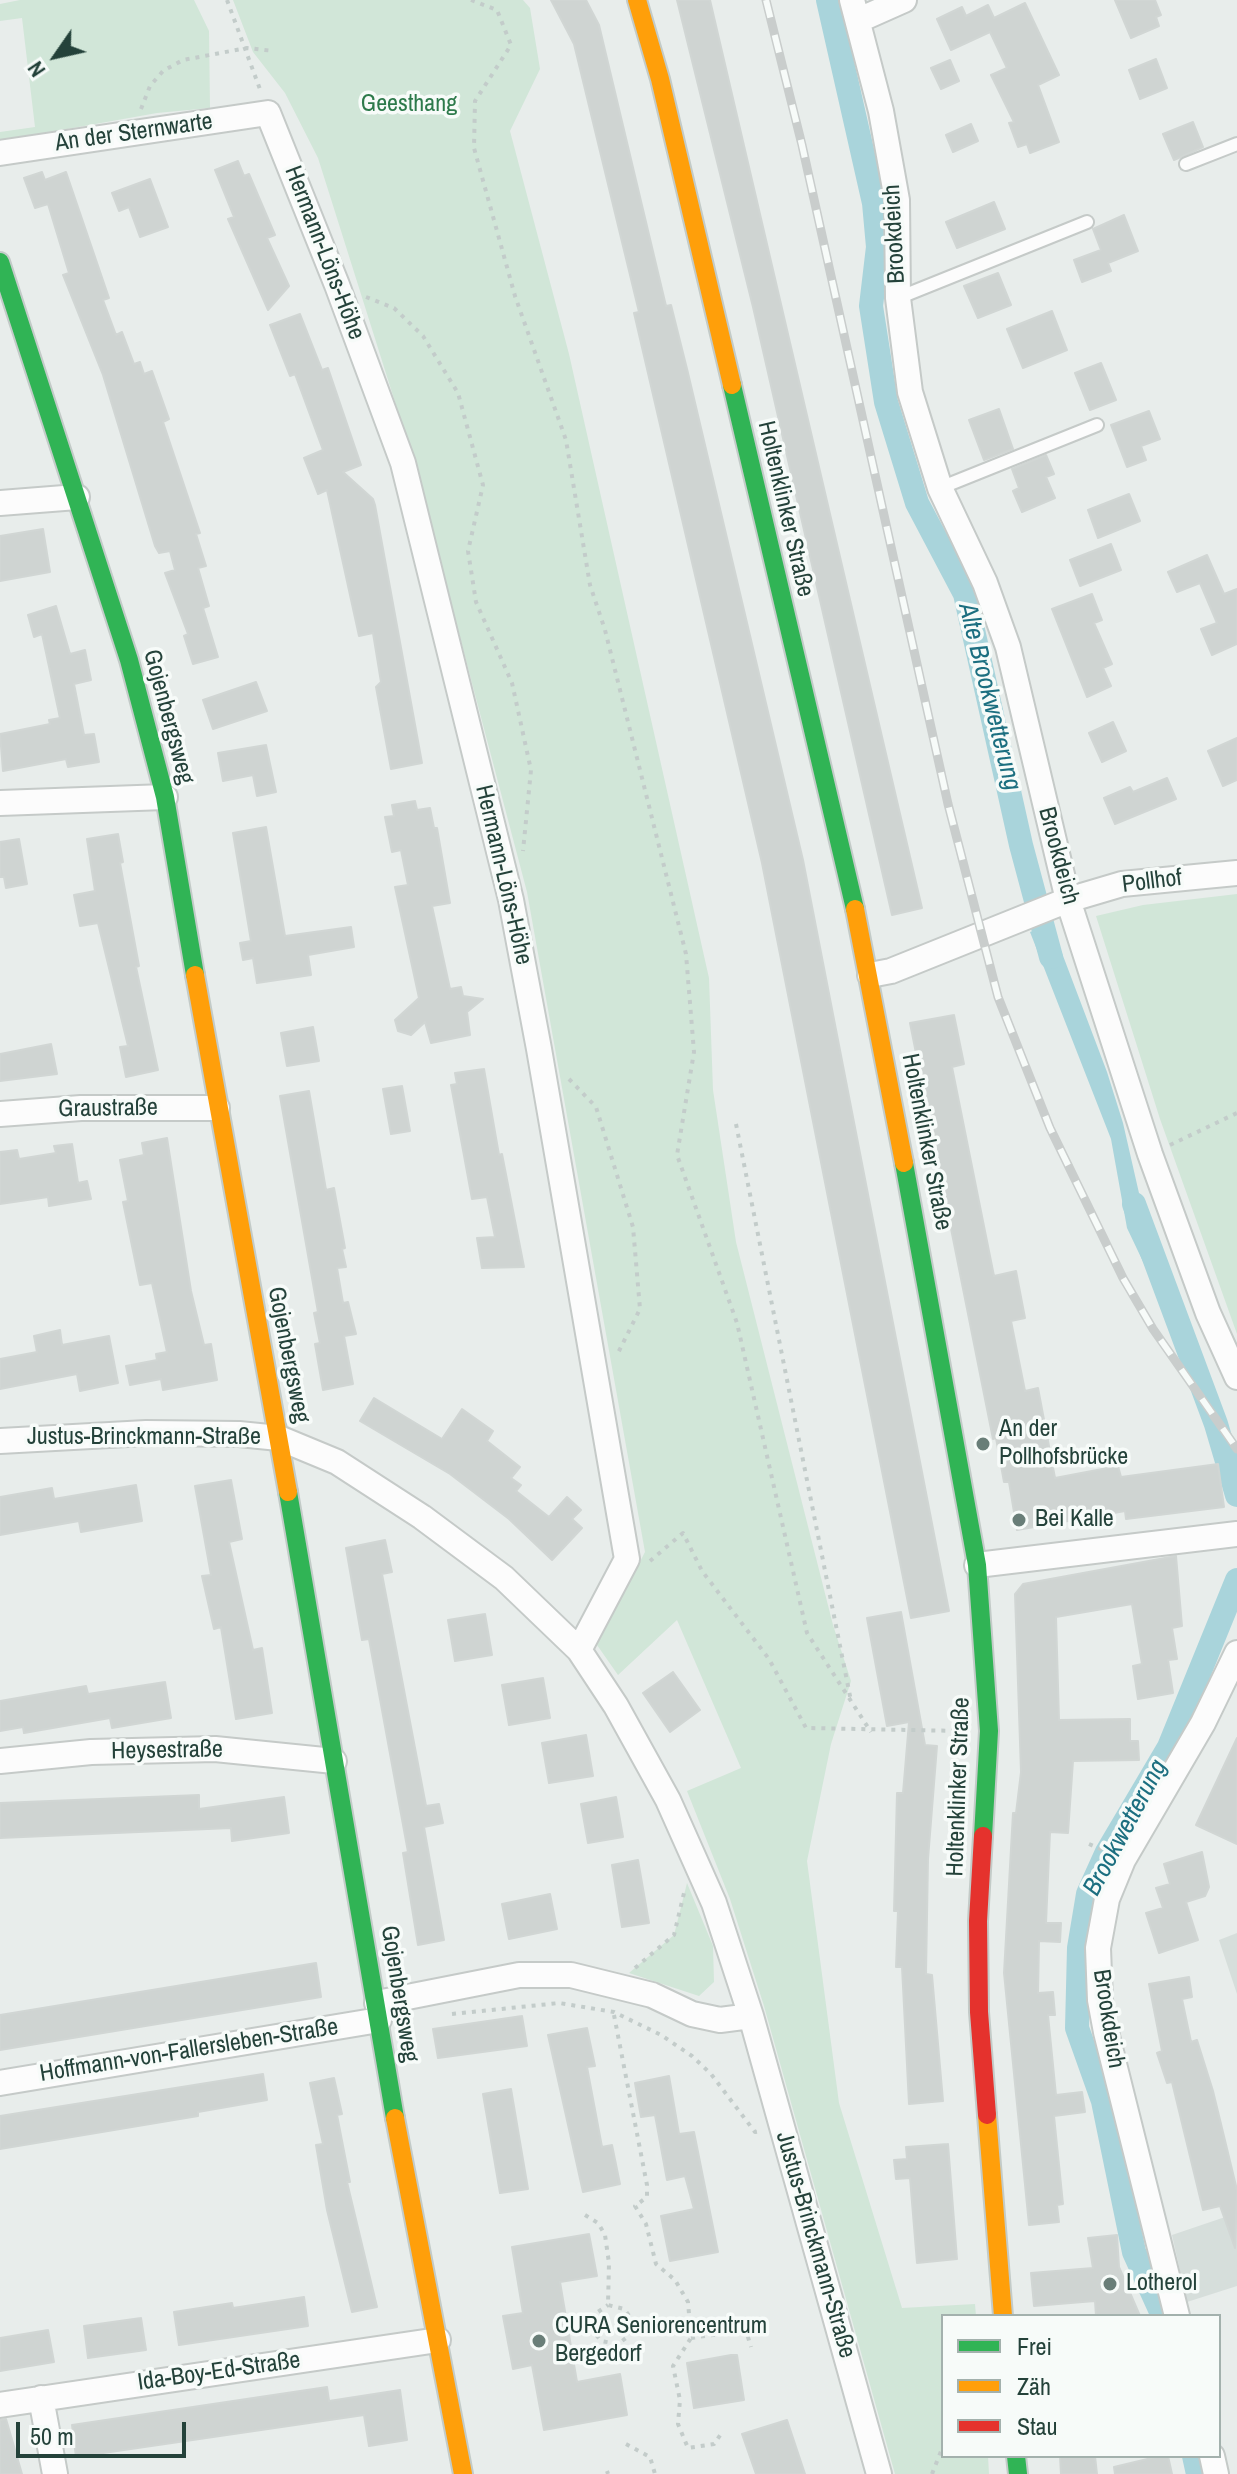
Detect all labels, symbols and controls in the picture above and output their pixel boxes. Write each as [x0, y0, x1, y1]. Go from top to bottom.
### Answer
north arrow [16, 16, 96, 96]
text: N [20, 56, 52, 83]
park label: Geesthang [361, 91, 457, 119]
street label: An der Sternwarte [53, 108, 215, 158]
street label: Hermann-Löns-Höhe [278, 162, 370, 344]
street label: Brookdeich [878, 184, 912, 284]
street label: Holtenklinker Straße [751, 418, 819, 600]
water label: Alte Brookwetterung [951, 600, 1027, 794]
street label: Gojenbergsweg [136, 647, 200, 787]
street label: Hermann-Löns-Höhe [468, 782, 538, 968]
street label: Brookdeich [1031, 804, 1085, 908]
street label: Pollhof [1120, 864, 1184, 900]
street label: Holtenklinker Straße [895, 1051, 957, 1233]
street label: Graustraße [58, 1094, 158, 1124]
street label: Gojenbergsweg [261, 1285, 315, 1425]
place label: An der Pollhofsbrücke [999, 1416, 1128, 1472]
street label: Justus-Brinckmann-Straße [27, 1424, 261, 1452]
marker: An der Pollhofsbrücke [974, 1435, 992, 1453]
place label: Bei Kalle [1035, 1506, 1114, 1534]
marker: Bei Kalle [1010, 1511, 1028, 1529]
street label: Holtenklinker Straße [941, 1697, 977, 1877]
street label: Heysestraße [111, 1736, 223, 1766]
water label: Brookwetterung [1077, 1755, 1175, 1901]
street label: Gojenbergsweg [374, 1924, 424, 2064]
street label: Brookdeich [1086, 1968, 1130, 2070]
street label: Hoffmann-von-Fallersleben-Straße [38, 2013, 340, 2089]
street label: Justus-Brinckmann-Straße [769, 2129, 861, 2361]
place label: Lotherol [1126, 2270, 1197, 2298]
marker: Lotherol [1101, 2275, 1119, 2293]
place label: CURA Seniorencentrum Bergedorf [555, 2313, 767, 2369]
legend [941, 2314, 1221, 2458]
text: Frei [1017, 2330, 1052, 2362]
marker: CURA Seniorencentrum Bergedorf [530, 2332, 548, 2350]
street label: Ida-Boy-Ed-Straße [136, 2346, 302, 2398]
text: Zäh [1017, 2370, 1051, 2402]
scale bar [20, 2406, 190, 2456]
text: Stau [1017, 2410, 1058, 2442]
text: 50 m [30, 2420, 74, 2452]

